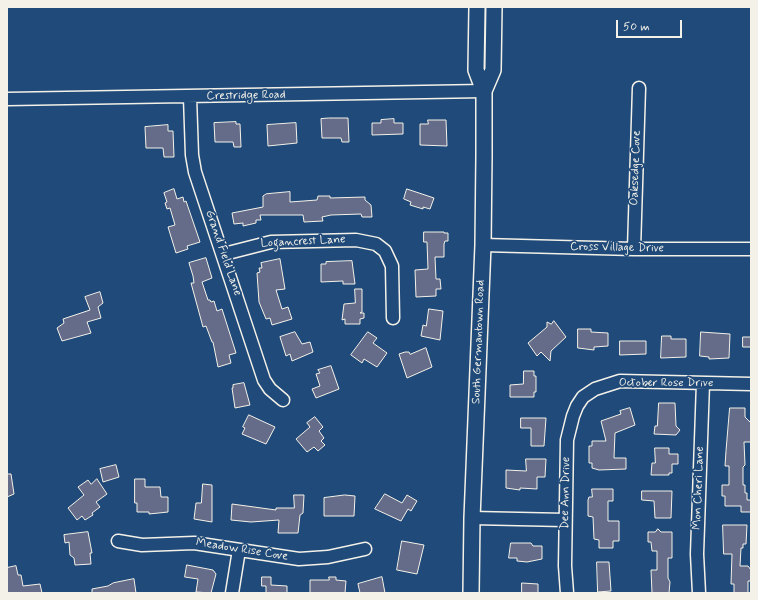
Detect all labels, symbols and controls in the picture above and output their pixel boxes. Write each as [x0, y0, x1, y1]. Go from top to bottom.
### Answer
scale bar [618, 12, 684, 38]
text: 50 m [623, 19, 650, 35]
street label: Crestridge Road [206, 88, 286, 104]
street label: Oaksedge Cove [627, 130, 645, 206]
street label: Grand Field Lane [202, 208, 244, 298]
street label: Logancrest Lane [260, 233, 346, 251]
street label: Cross Village Drive [570, 240, 664, 256]
street label: South Germantown Road [470, 280, 488, 404]
street label: October Rose Drive [619, 376, 713, 390]
street label: Mon Cheri Lane [690, 446, 708, 530]
street label: Dee Ann Drive [558, 457, 574, 529]
street label: Meadow Rise Cove [195, 536, 289, 564]

